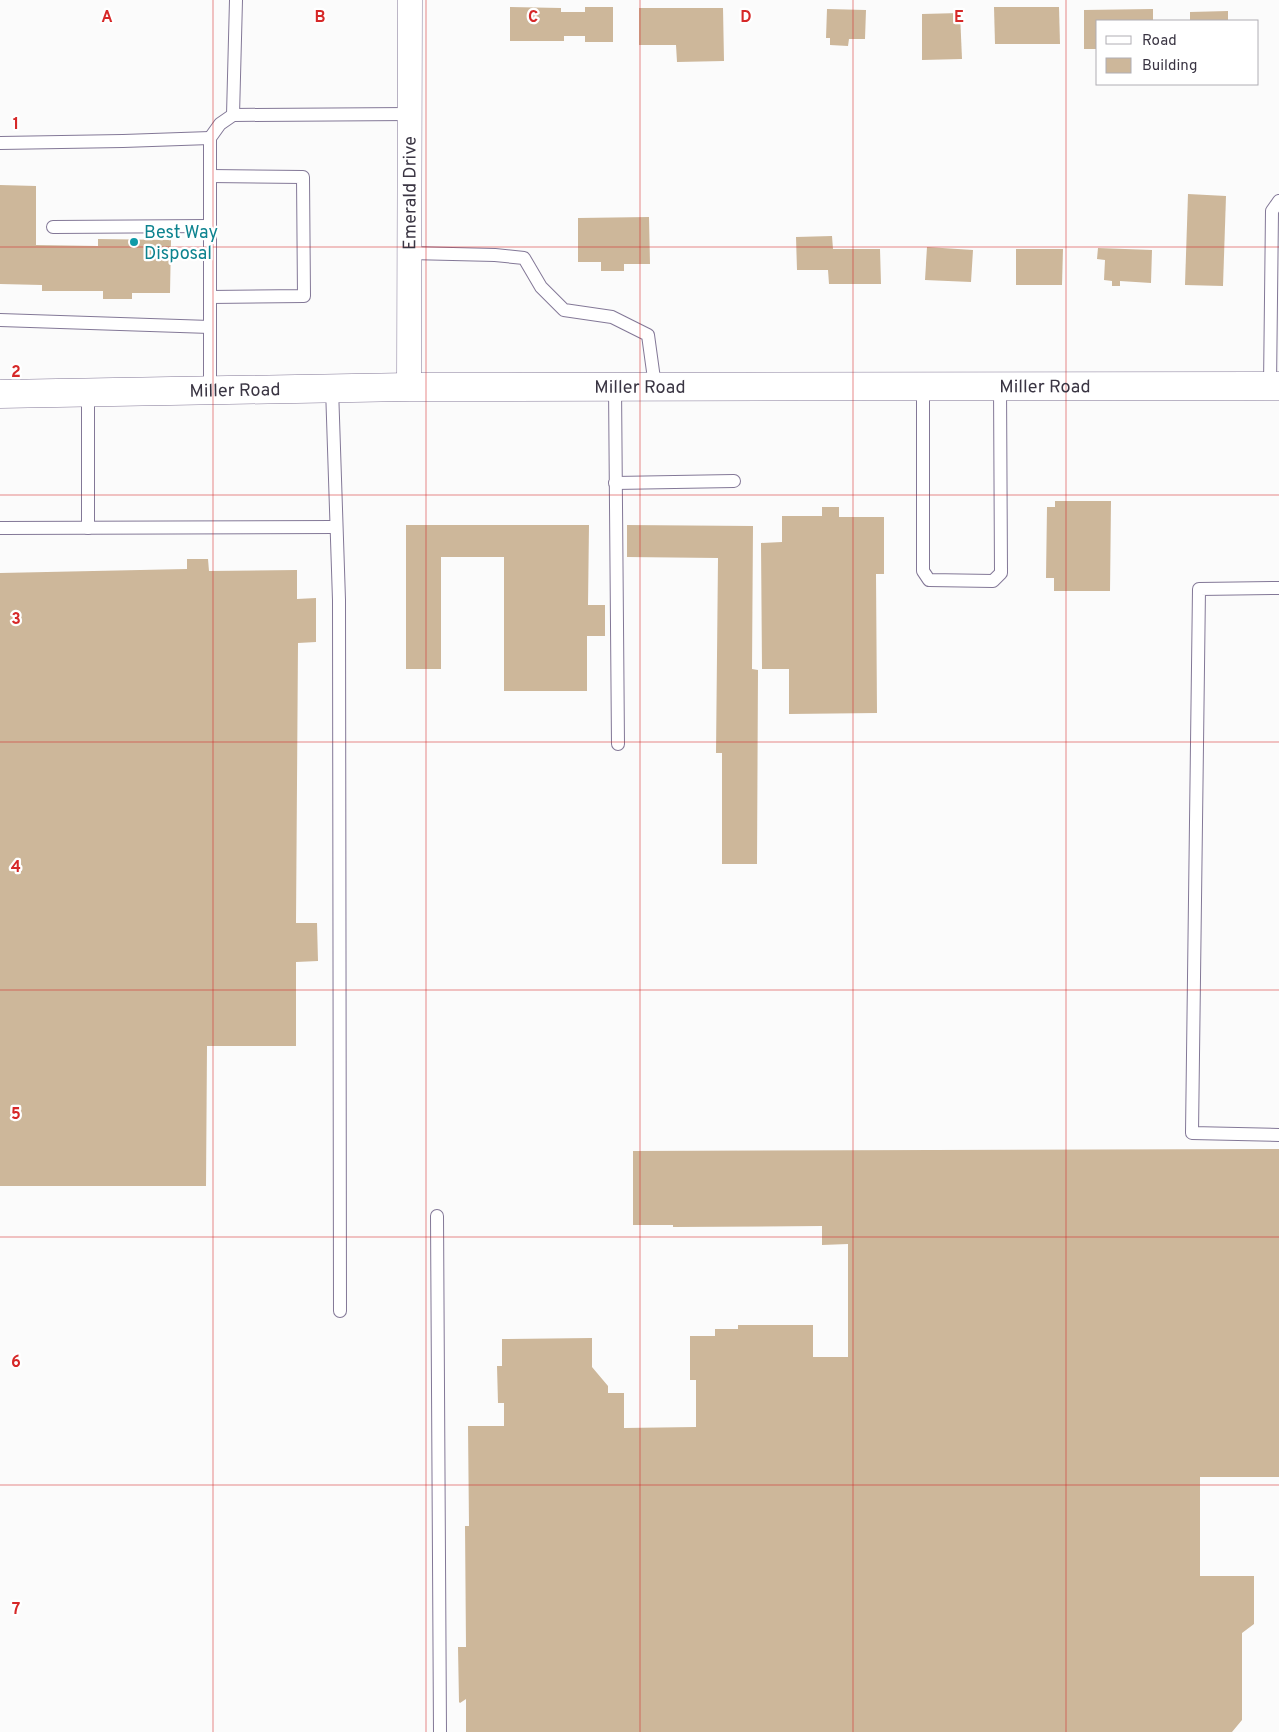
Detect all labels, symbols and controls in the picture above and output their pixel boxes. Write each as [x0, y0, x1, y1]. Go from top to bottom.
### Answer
text: A [101, 8, 113, 28]
text: B [314, 8, 326, 28]
text: C [528, 8, 538, 28]
text: D [740, 8, 752, 28]
text: E [954, 8, 964, 28]
legend [1096, 20, 1259, 85]
text: Road [1142, 32, 1177, 51]
text: Building [1142, 57, 1197, 76]
text: 1 [13, 115, 19, 135]
street label: Emerald Drive [399, 136, 423, 250]
place label: Best Way Disposal [144, 222, 218, 266]
marker: Best Way Disposal [128, 236, 140, 248]
text: 2 [11, 363, 21, 383]
street label: Miller Road [999, 376, 1091, 399]
street label: Miller Road [594, 377, 686, 400]
street label: Miller Road [189, 379, 281, 404]
text: 3 [11, 610, 21, 630]
text: 4 [11, 858, 21, 878]
text: 5 [11, 1105, 21, 1125]
text: 6 [11, 1353, 21, 1373]
text: 7 [12, 1600, 20, 1620]

